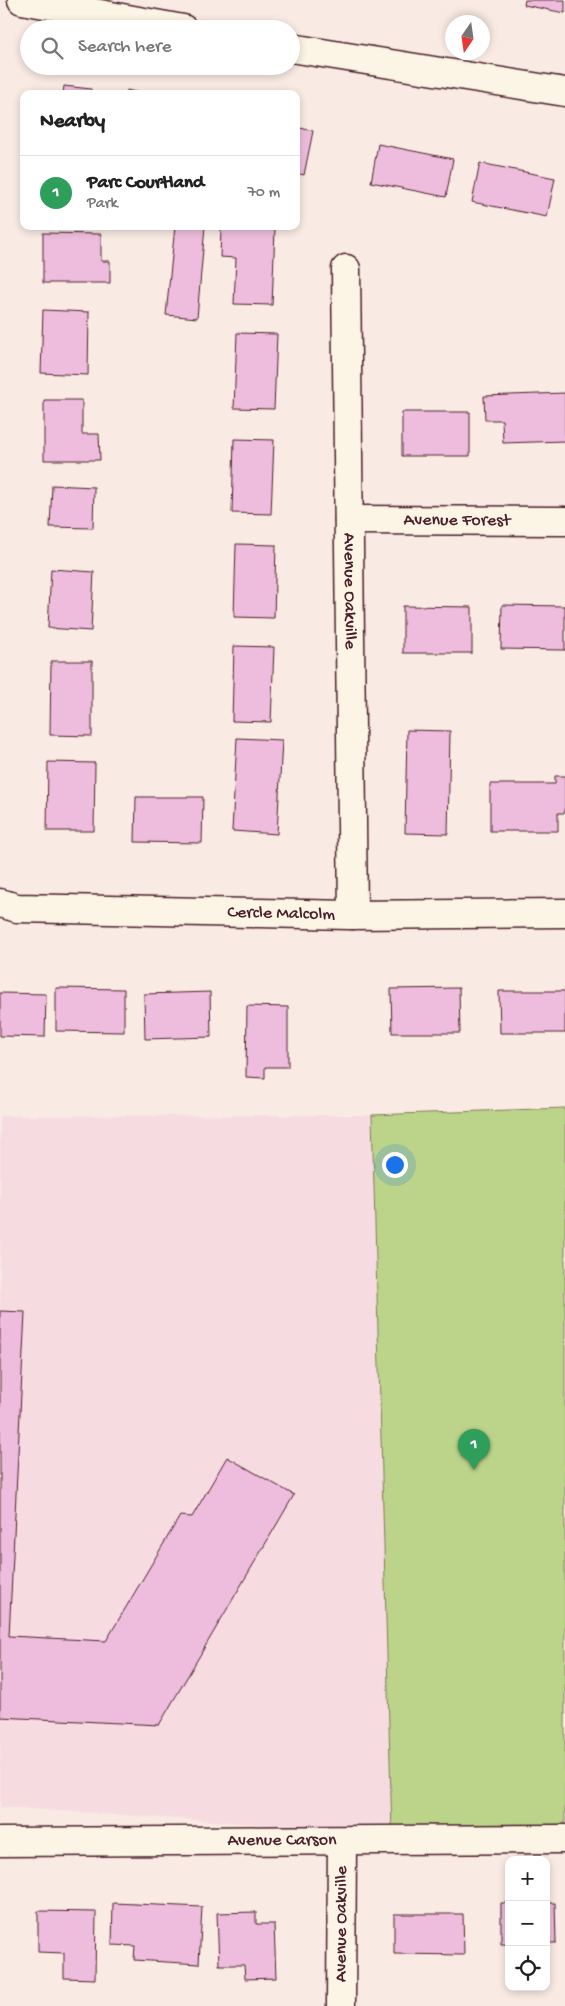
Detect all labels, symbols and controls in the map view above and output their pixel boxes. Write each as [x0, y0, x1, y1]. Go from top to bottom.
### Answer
north arrow [445, 15, 490, 60]
search box [20, 20, 300, 75]
icon: search [38, 34, 66, 62]
text: Search here [78, 36, 172, 59]
text: Nearby [40, 110, 105, 135]
text: Parc Courtland [87, 172, 204, 195]
text: 1 [53, 184, 59, 203]
text: 70 m [247, 184, 280, 203]
text: Park [87, 195, 118, 214]
street label: Avenue Forest [404, 510, 512, 531]
street label: Avenue Oakville [338, 533, 361, 650]
street label: Cercle Malcolm [227, 902, 336, 925]
your location [382, 1152, 408, 1178]
pin: 1 [458, 1429, 490, 1470]
street label: Avenue Carson [227, 1830, 337, 1851]
map controls [505, 1856, 550, 1991]
button: + [505, 1856, 550, 1901]
street label: Avenue Oakville [331, 1865, 352, 1982]
button: − [505, 1901, 550, 1946]
button: locate [505, 1946, 550, 1991]

